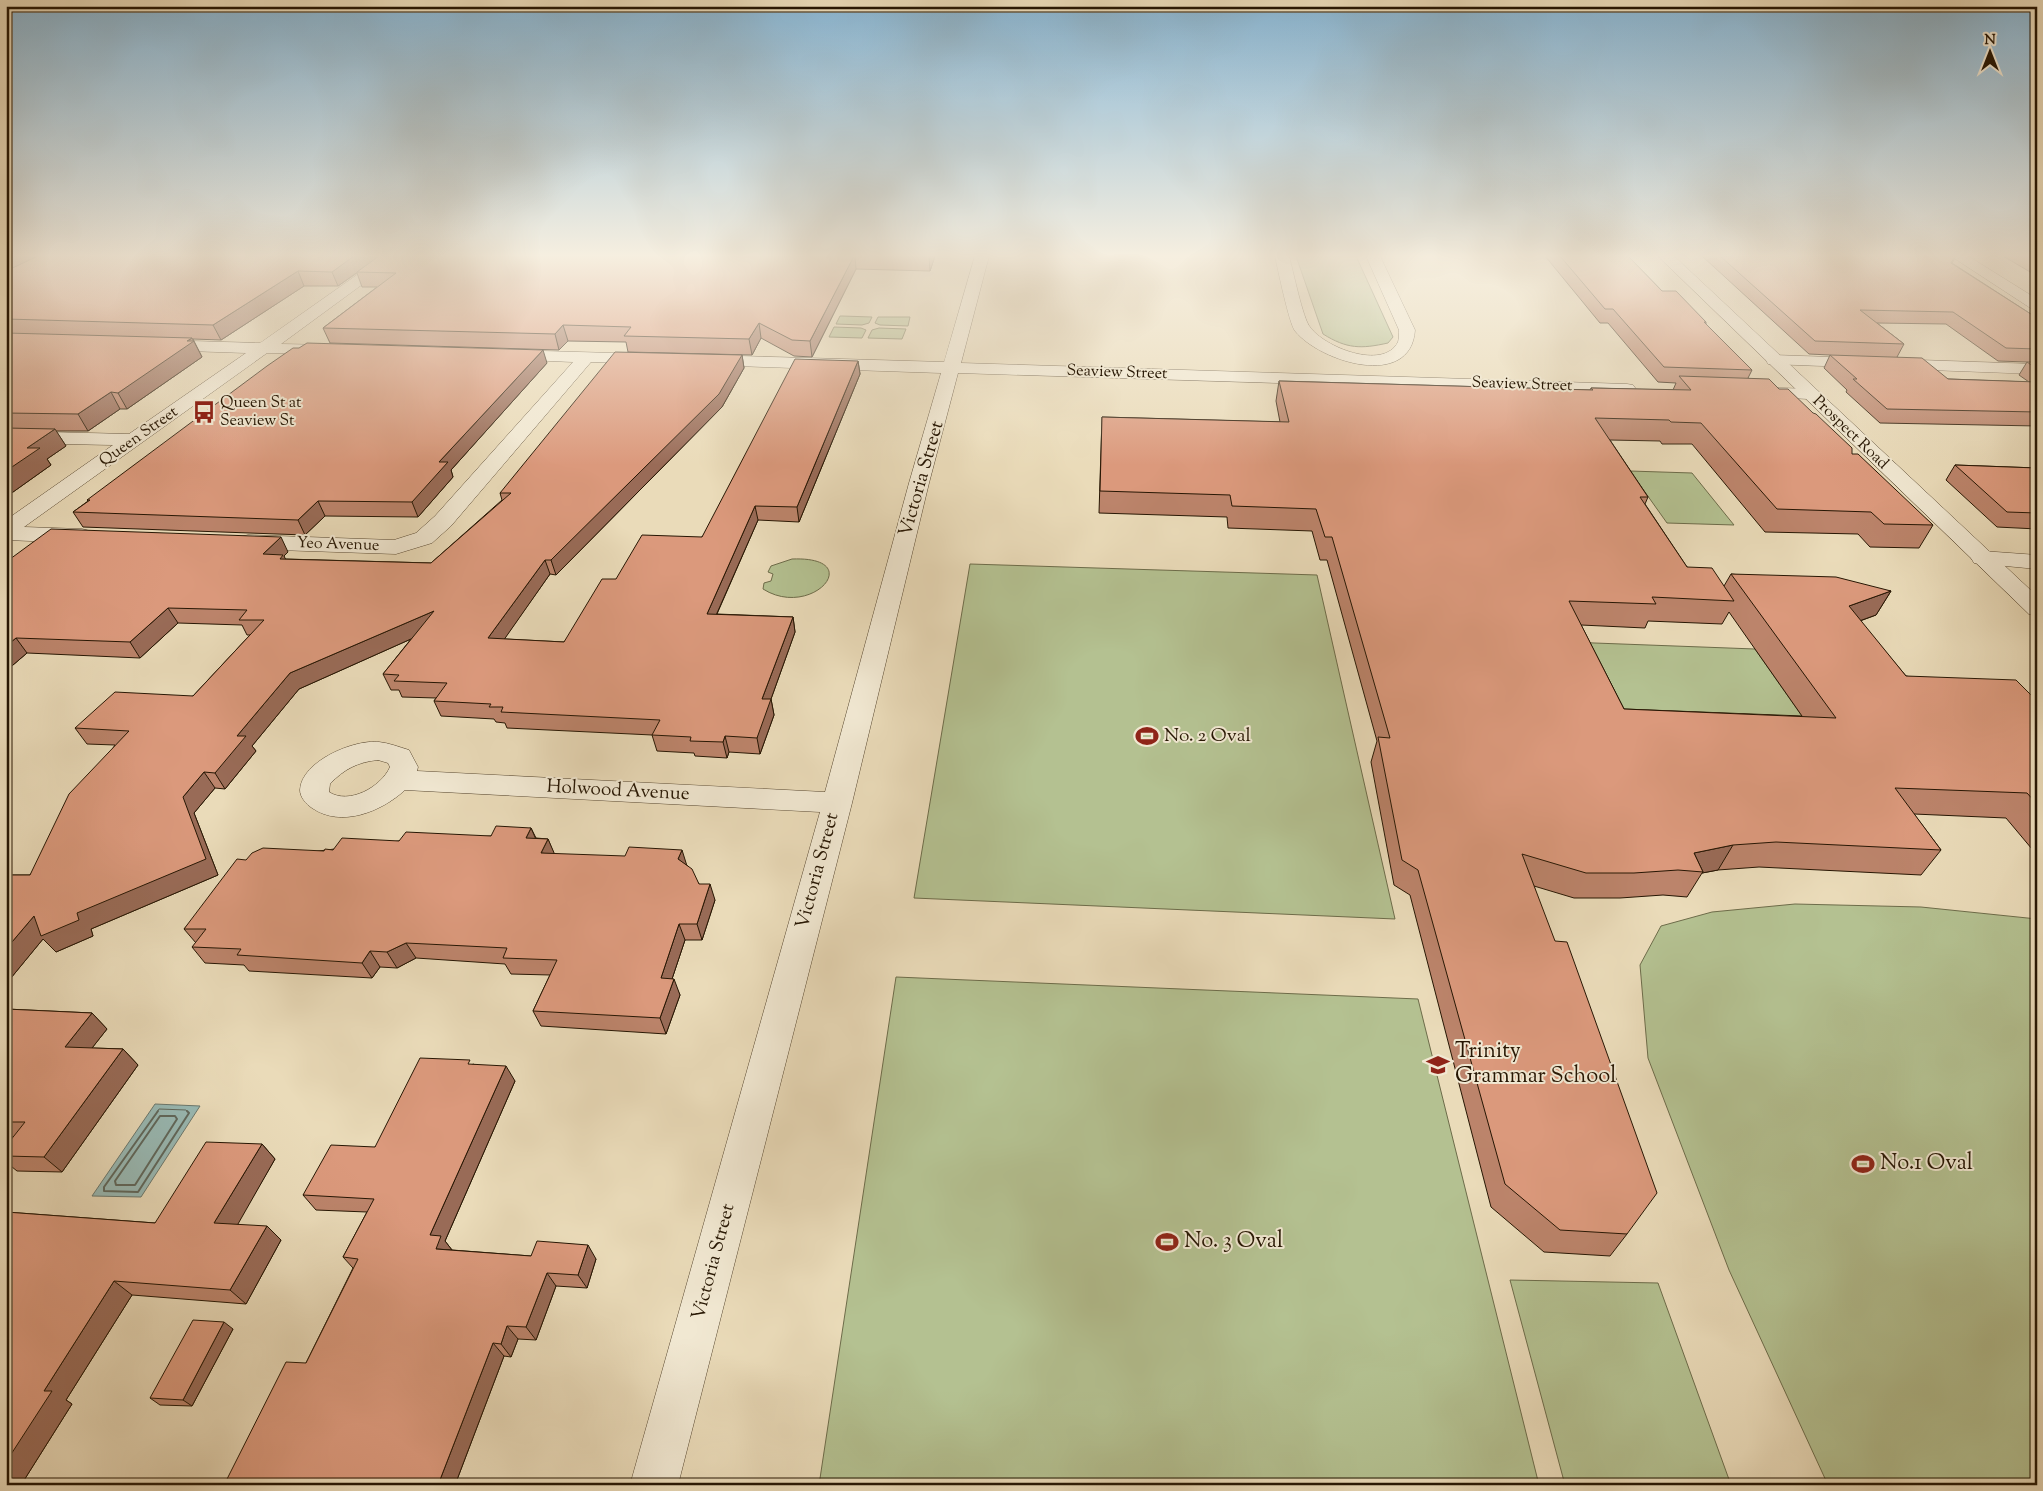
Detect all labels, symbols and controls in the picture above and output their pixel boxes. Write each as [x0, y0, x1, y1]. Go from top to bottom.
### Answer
north arrow [1966, 28, 2016, 78]
text: N [1984, 31, 1996, 51]
street label: Seaview Street [1066, 360, 1168, 386]
street label: Seaview Street [1471, 372, 1573, 398]
street label: Prospect Road [1807, 391, 1893, 475]
place label: Queen St at Seaview St [220, 392, 302, 433]
bus stop icon: Queen St at Seaview St [191, 399, 217, 425]
street label: Queen Street [95, 401, 184, 473]
street label: Victoria Street [893, 417, 952, 540]
street label: Yeo Avenue [296, 532, 380, 558]
sports icon: No. 2 Oval [1134, 723, 1160, 749]
place label: No. 2 Oval [1164, 723, 1251, 750]
street label: Holwood Avenue [546, 774, 690, 808]
street label: Victoria Street [790, 809, 847, 932]
place label: Trinity Grammar School [1455, 1036, 1616, 1093]
school or university icon: Trinity Grammar School [1425, 1052, 1451, 1078]
place label: No.1 Oval [1880, 1148, 1973, 1180]
sports icon: No.1 Oval [1850, 1151, 1876, 1177]
street label: Victoria Street [686, 1200, 743, 1323]
place label: No. 3 Oval [1184, 1226, 1283, 1258]
sports icon: No. 3 Oval [1154, 1229, 1180, 1255]

